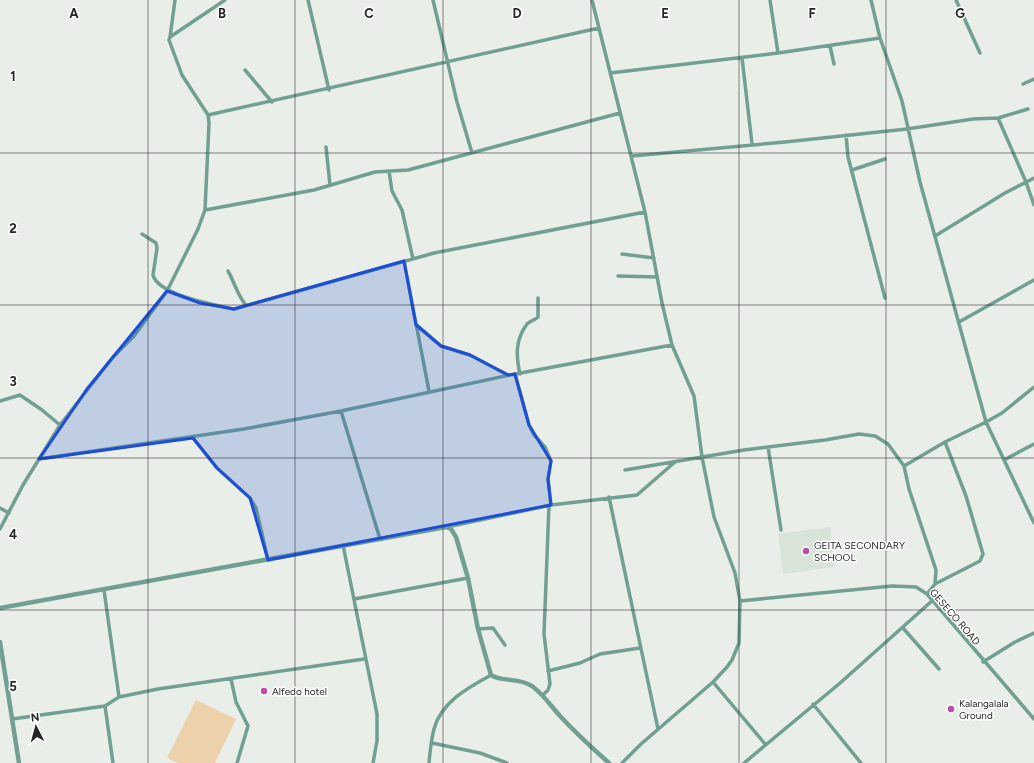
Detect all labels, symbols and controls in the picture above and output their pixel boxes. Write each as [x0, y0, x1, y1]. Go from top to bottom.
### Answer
text: A [69, 6, 79, 21]
text: B [218, 6, 226, 21]
text: C [364, 6, 374, 21]
text: D [512, 6, 522, 21]
text: E [661, 6, 669, 21]
text: F [808, 6, 816, 21]
text: G [955, 6, 965, 21]
text: 1 [10, 69, 16, 84]
text: 2 [9, 221, 17, 236]
text: 3 [9, 374, 17, 389]
text: 4 [9, 527, 17, 542]
place label: GEITA SECONDARY SCHOOL [814, 539, 905, 564]
marker: GEITA SECONDARY SCHOOL [801, 546, 811, 556]
street label: GESECO ROAD [927, 586, 983, 648]
text: 5 [9, 679, 17, 694]
place label: Alfedo hotel [272, 685, 327, 698]
marker: Alfedo hotel [259, 686, 269, 696]
place label: Kalangalala Ground [959, 697, 1009, 722]
marker: Kalangalala Ground [946, 704, 956, 714]
north arrow [16, 707, 56, 747]
text: N [30, 711, 40, 724]

